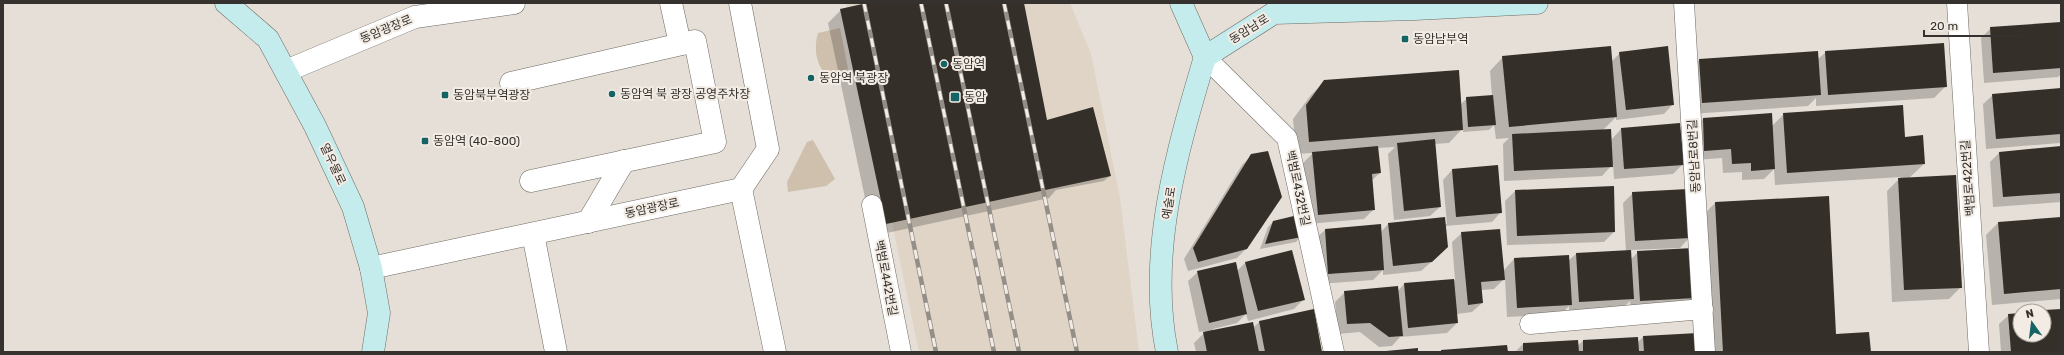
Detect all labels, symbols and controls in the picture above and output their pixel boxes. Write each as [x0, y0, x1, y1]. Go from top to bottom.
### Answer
street label: 동암남로 [1227, 11, 1271, 47]
street label: 동암광장로 [358, 12, 414, 46]
scale bar [1924, 12, 2023, 38]
text: 20 m [1930, 19, 1958, 33]
place label: 동암남부역 [1413, 32, 1468, 46]
marker: 동암남부역 [1400, 34, 1410, 44]
place label: 동암역 [952, 57, 985, 71]
marker: 동암역 [939, 59, 949, 69]
place label: 동암역 북광장 [819, 71, 888, 85]
marker: 동암역 북광장 [806, 73, 816, 83]
place label: 동암역 북 광장 공영주차장 [620, 87, 750, 101]
place label: 동암북부역광장 [453, 88, 530, 102]
marker: 동암역 북 광장 공영주차장 [607, 89, 617, 99]
marker: 동암북부역광장 [440, 90, 450, 100]
place label: 동암 [964, 90, 986, 104]
marker: 동암 [949, 91, 961, 103]
street label: 동암남로8번길 [1685, 119, 1703, 193]
place label: 동암역 (40-800) [433, 134, 520, 148]
marker: 동암역 (40-800) [420, 136, 430, 146]
street label: 백범로422번길 [1958, 139, 1978, 217]
street label: 열우물로 [317, 141, 349, 187]
street label: 백범로432번길 [1283, 149, 1313, 227]
street label: 예술로 [1159, 186, 1179, 220]
street label: 동암광장로 [624, 195, 680, 221]
street label: 백범로442번길 [872, 239, 900, 317]
north arrow [2012, 303, 2052, 343]
text: N [2024, 306, 2035, 321]

